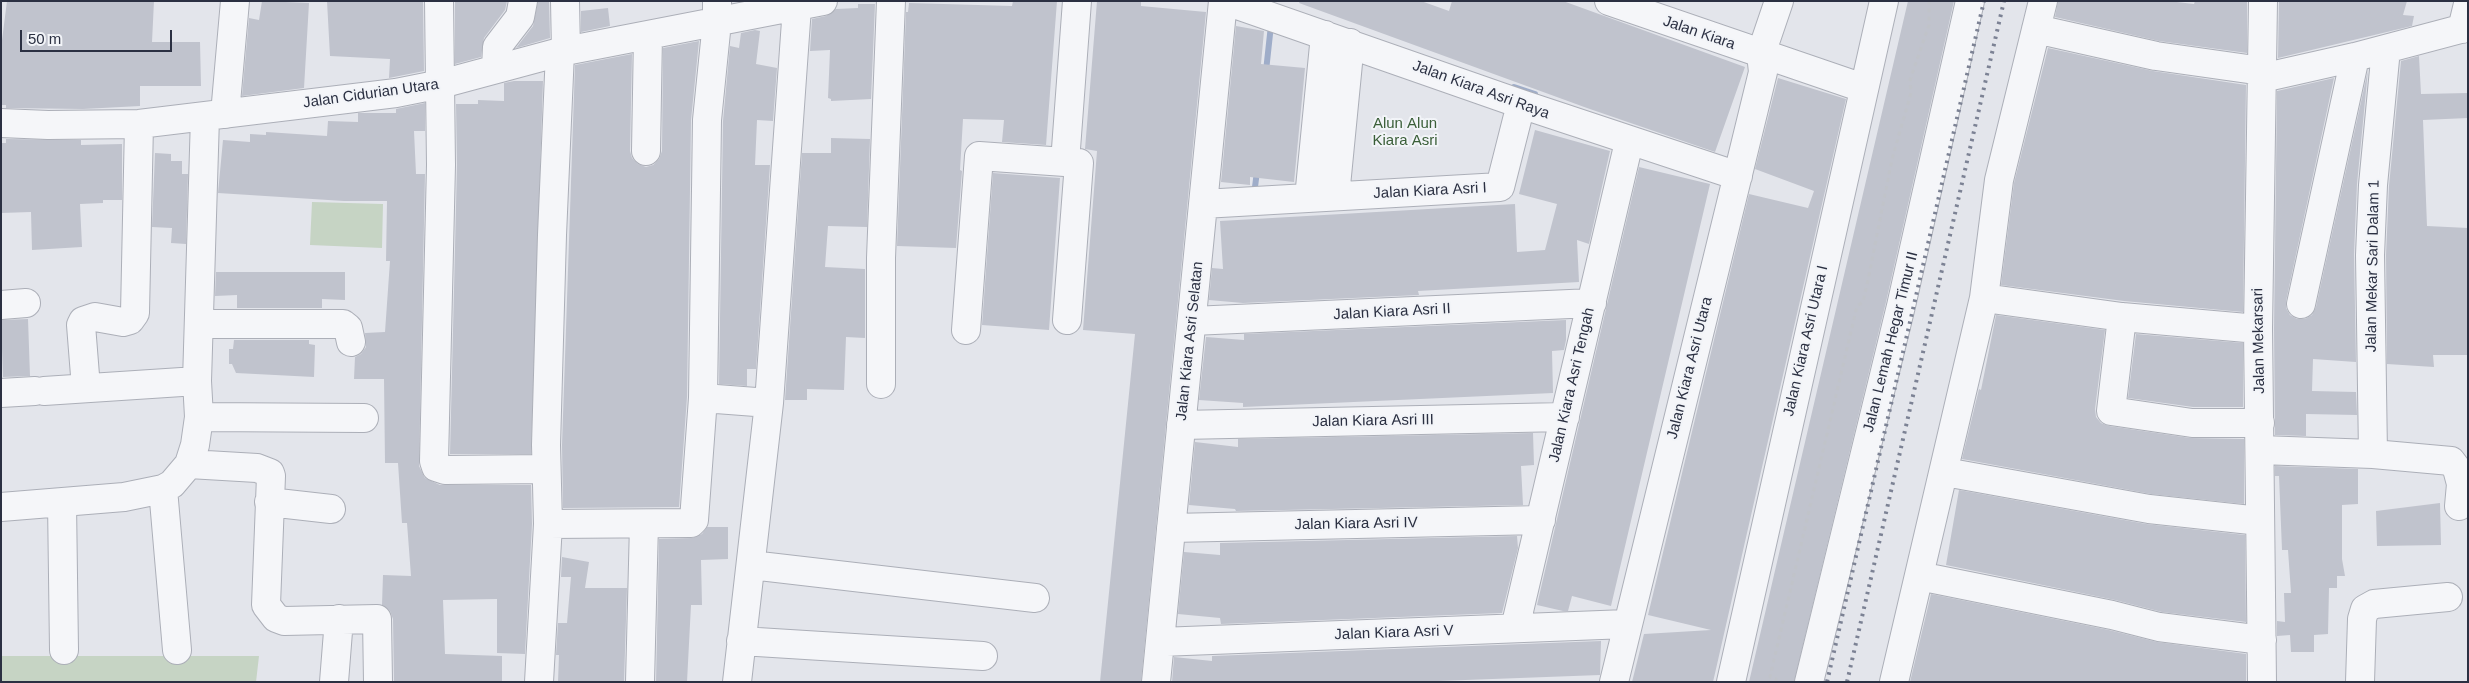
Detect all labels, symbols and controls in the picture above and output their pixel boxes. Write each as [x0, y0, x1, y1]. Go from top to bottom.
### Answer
street label: Jalan Kiara [1661, 12, 1737, 54]
scale bar [22, 20, 175, 52]
text: 50 m [28, 30, 61, 47]
street label: Jalan Kiara Asri Raya [1410, 57, 1552, 123]
street label: Jalan Cidurian Utara [302, 76, 440, 112]
park label: Alun Alun Kiara Asri [1372, 115, 1438, 150]
street label: Jalan Kiara Asri I [1373, 179, 1487, 203]
street label: Jalan Mekar Sari Dalam 1 [2362, 180, 2384, 352]
street label: Jalan Lemah Hegar Timur II [1860, 250, 1922, 434]
street label: Jalan Kiara Asri Selatan [1173, 260, 1207, 422]
street label: Jalan Kiara Asri Utara I [1780, 264, 1832, 418]
street label: Jalan Mekarsari [2249, 288, 2269, 394]
street label: Jalan Kiara Asri Utara [1664, 295, 1716, 441]
street label: Jalan Kiara Asri II [1333, 300, 1451, 324]
street label: Jalan Kiara Asri Tengah [1545, 306, 1599, 464]
street label: Jalan Kiara Asri III [1312, 411, 1434, 431]
street label: Jalan Kiara Asri IV [1294, 514, 1418, 534]
street label: Jalan Kiara Asri V [1334, 622, 1454, 644]

